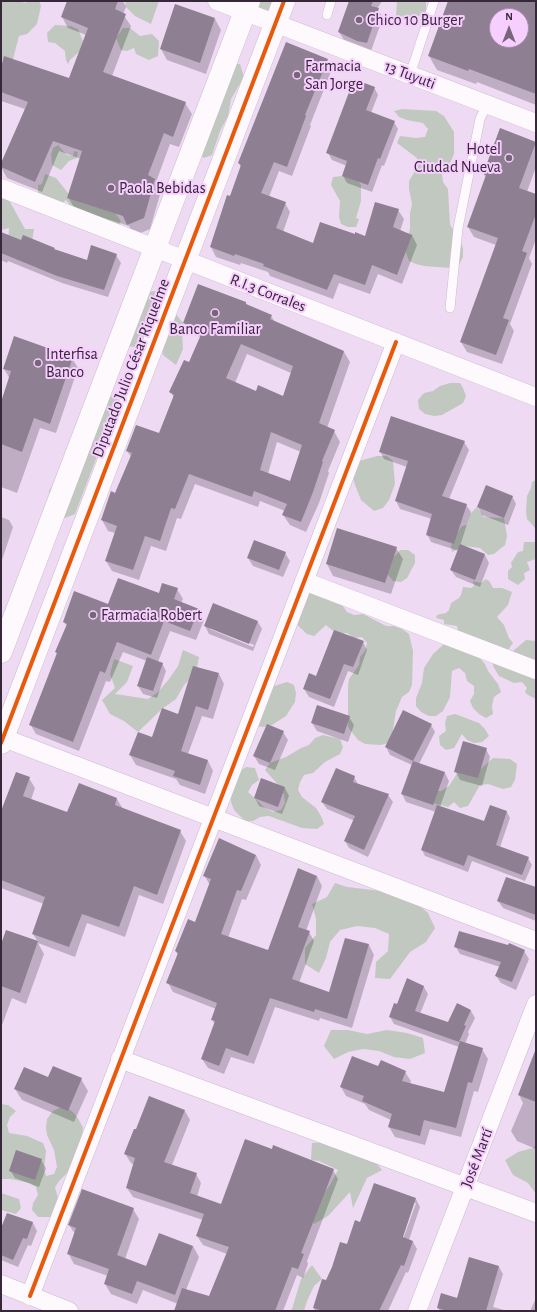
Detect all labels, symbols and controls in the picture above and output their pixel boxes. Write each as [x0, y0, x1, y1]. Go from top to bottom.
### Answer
north arrow [489, 8, 529, 48]
place label: Chico 10 Burger [367, 10, 463, 30]
text: N [505, 11, 513, 22]
marker: Chico 10 Burger [354, 15, 364, 25]
place label: Farmacia San Jorge [305, 56, 363, 94]
street label: 13 Tuyuti [382, 56, 438, 94]
marker: Farmacia San Jorge [292, 70, 302, 80]
place label: Hotel Ciudad Nueva [414, 139, 501, 177]
marker: Hotel Ciudad Nueva [504, 153, 514, 163]
place label: Paola Bebidas [119, 178, 206, 198]
marker: Paola Bebidas [106, 183, 116, 193]
street label: R.I.3 Corrales [227, 270, 309, 316]
street label: Diputado Julio César Riquelme [88, 276, 174, 460]
marker: Banco Familiar [210, 308, 220, 318]
place label: Banco Familiar [169, 319, 261, 339]
place label: Interfisa Banco [46, 344, 98, 382]
marker: Interfisa Banco [33, 358, 43, 368]
place label: Farmacia Robert [101, 605, 202, 625]
marker: Farmacia Robert [88, 610, 98, 620]
street label: José Martí [457, 1125, 497, 1191]

